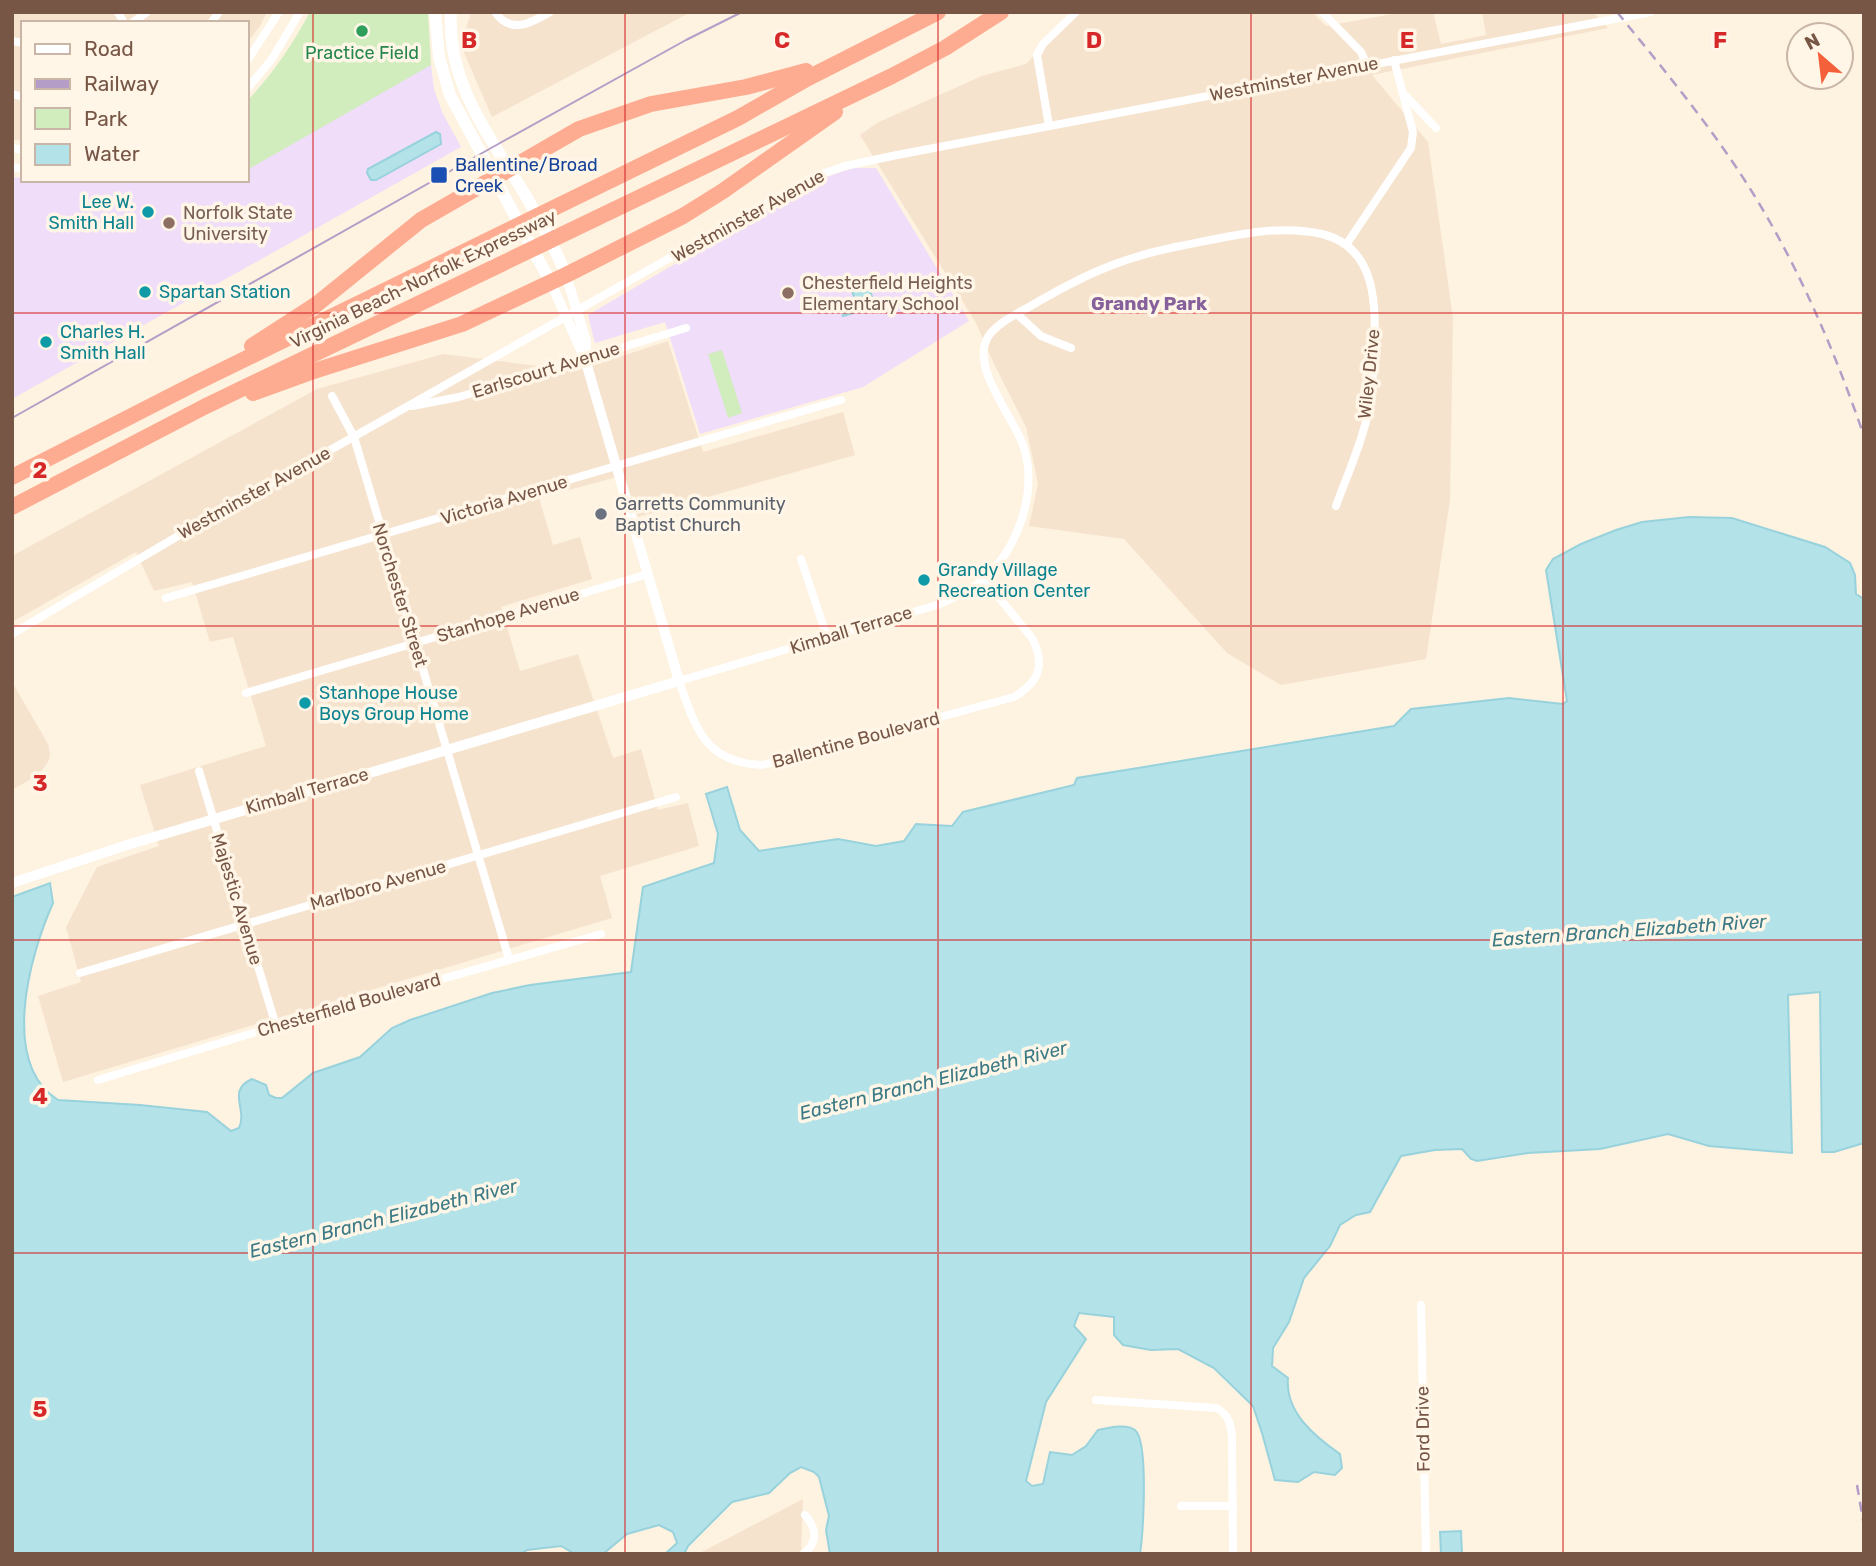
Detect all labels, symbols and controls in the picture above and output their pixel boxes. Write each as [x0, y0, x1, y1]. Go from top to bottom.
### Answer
legend [21, 21, 248, 182]
north arrow [1785, 21, 1855, 91]
marker: Practice Field [354, 23, 370, 39]
text: B [461, 26, 477, 54]
text: C [774, 26, 790, 54]
text: D [1086, 26, 1102, 54]
text: E [1400, 26, 1414, 54]
text: F [1713, 26, 1727, 54]
text: N [1801, 28, 1824, 55]
text: Road [84, 36, 134, 61]
place label: Practice Field [305, 42, 419, 64]
street label: Westminster Avenue [1208, 52, 1380, 106]
text: Railway [84, 71, 159, 96]
text: Park [84, 106, 128, 131]
text: Water [84, 141, 140, 166]
place label: Ballentine/Broad Creek [455, 154, 598, 197]
marker: Ballentine/Broad Creek [429, 165, 449, 185]
street label: Westminster Avenue [668, 165, 828, 267]
place label: Lee W. Smith Hall [49, 191, 134, 234]
place label: Norfolk State University [183, 202, 293, 245]
marker: Lee W. Smith Hall [140, 204, 156, 220]
street label: Virginia Beach-Norfolk Expressway [286, 205, 560, 353]
marker: Norfolk State University [161, 215, 177, 231]
place label: Chesterfield Heights Elementary School [802, 272, 973, 315]
place label: Spartan Station [159, 281, 291, 303]
marker: Spartan Station [137, 284, 153, 300]
marker: Chesterfield Heights Elementary School [780, 285, 796, 301]
district label: Grandy Park [1091, 292, 1207, 315]
place label: Charles H. Smith Hall [60, 321, 146, 364]
street label: Wiley Drive [1353, 328, 1385, 420]
marker: Charles H. Smith Hall [38, 334, 54, 350]
street label: Earlscourt Avenue [470, 337, 622, 403]
street label: Westminster Avenue [174, 442, 334, 544]
text: 2 [33, 456, 47, 484]
street label: Victoria Avenue [438, 470, 570, 530]
place label: Garretts Community Baptist Church [615, 493, 786, 536]
marker: Garretts Community Baptist Church [593, 506, 609, 522]
street label: Norchester Street [368, 520, 432, 670]
place label: Grandy Village Recreation Center [938, 559, 1090, 602]
marker: Grandy Village Recreation Center [916, 572, 932, 588]
street label: Stanhope Avenue [434, 583, 582, 647]
street label: Kimball Terrace [787, 601, 915, 659]
place label: Stanhope House Boys Group Home [319, 682, 469, 725]
marker: Stanhope House Boys Group Home [297, 695, 313, 711]
street label: Ballentine Boulevard [770, 707, 942, 773]
street label: Kimball Terrace [243, 763, 371, 819]
text: 3 [32, 769, 48, 797]
street label: Majestic Avenue [207, 830, 267, 968]
street label: Marlboro Avenue [307, 855, 449, 915]
water label: Eastern Branch Elizabeth River [1491, 909, 1768, 952]
street label: Chesterfield Boulevard [255, 968, 443, 1042]
water label: Eastern Branch Elizabeth River [797, 1036, 1070, 1125]
text: 4 [32, 1082, 48, 1110]
water label: Eastern Branch Elizabeth River [247, 1174, 520, 1263]
street label: Ford Drive [1411, 1386, 1435, 1472]
text: 5 [33, 1395, 48, 1423]

